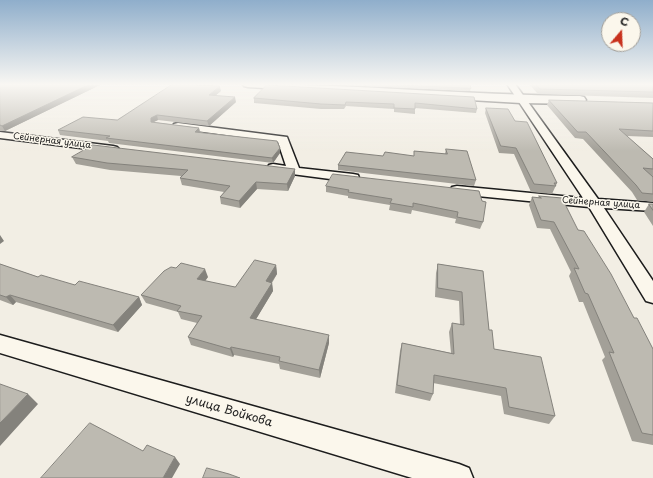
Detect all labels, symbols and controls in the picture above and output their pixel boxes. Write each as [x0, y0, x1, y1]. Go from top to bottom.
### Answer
north arrow [601, 12, 641, 52]
text: С [618, 12, 631, 31]
street label: Сейнерная улица [13, 131, 91, 151]
street label: Сейнерная улица [562, 195, 640, 211]
street label: улица Войкова [184, 392, 274, 430]

